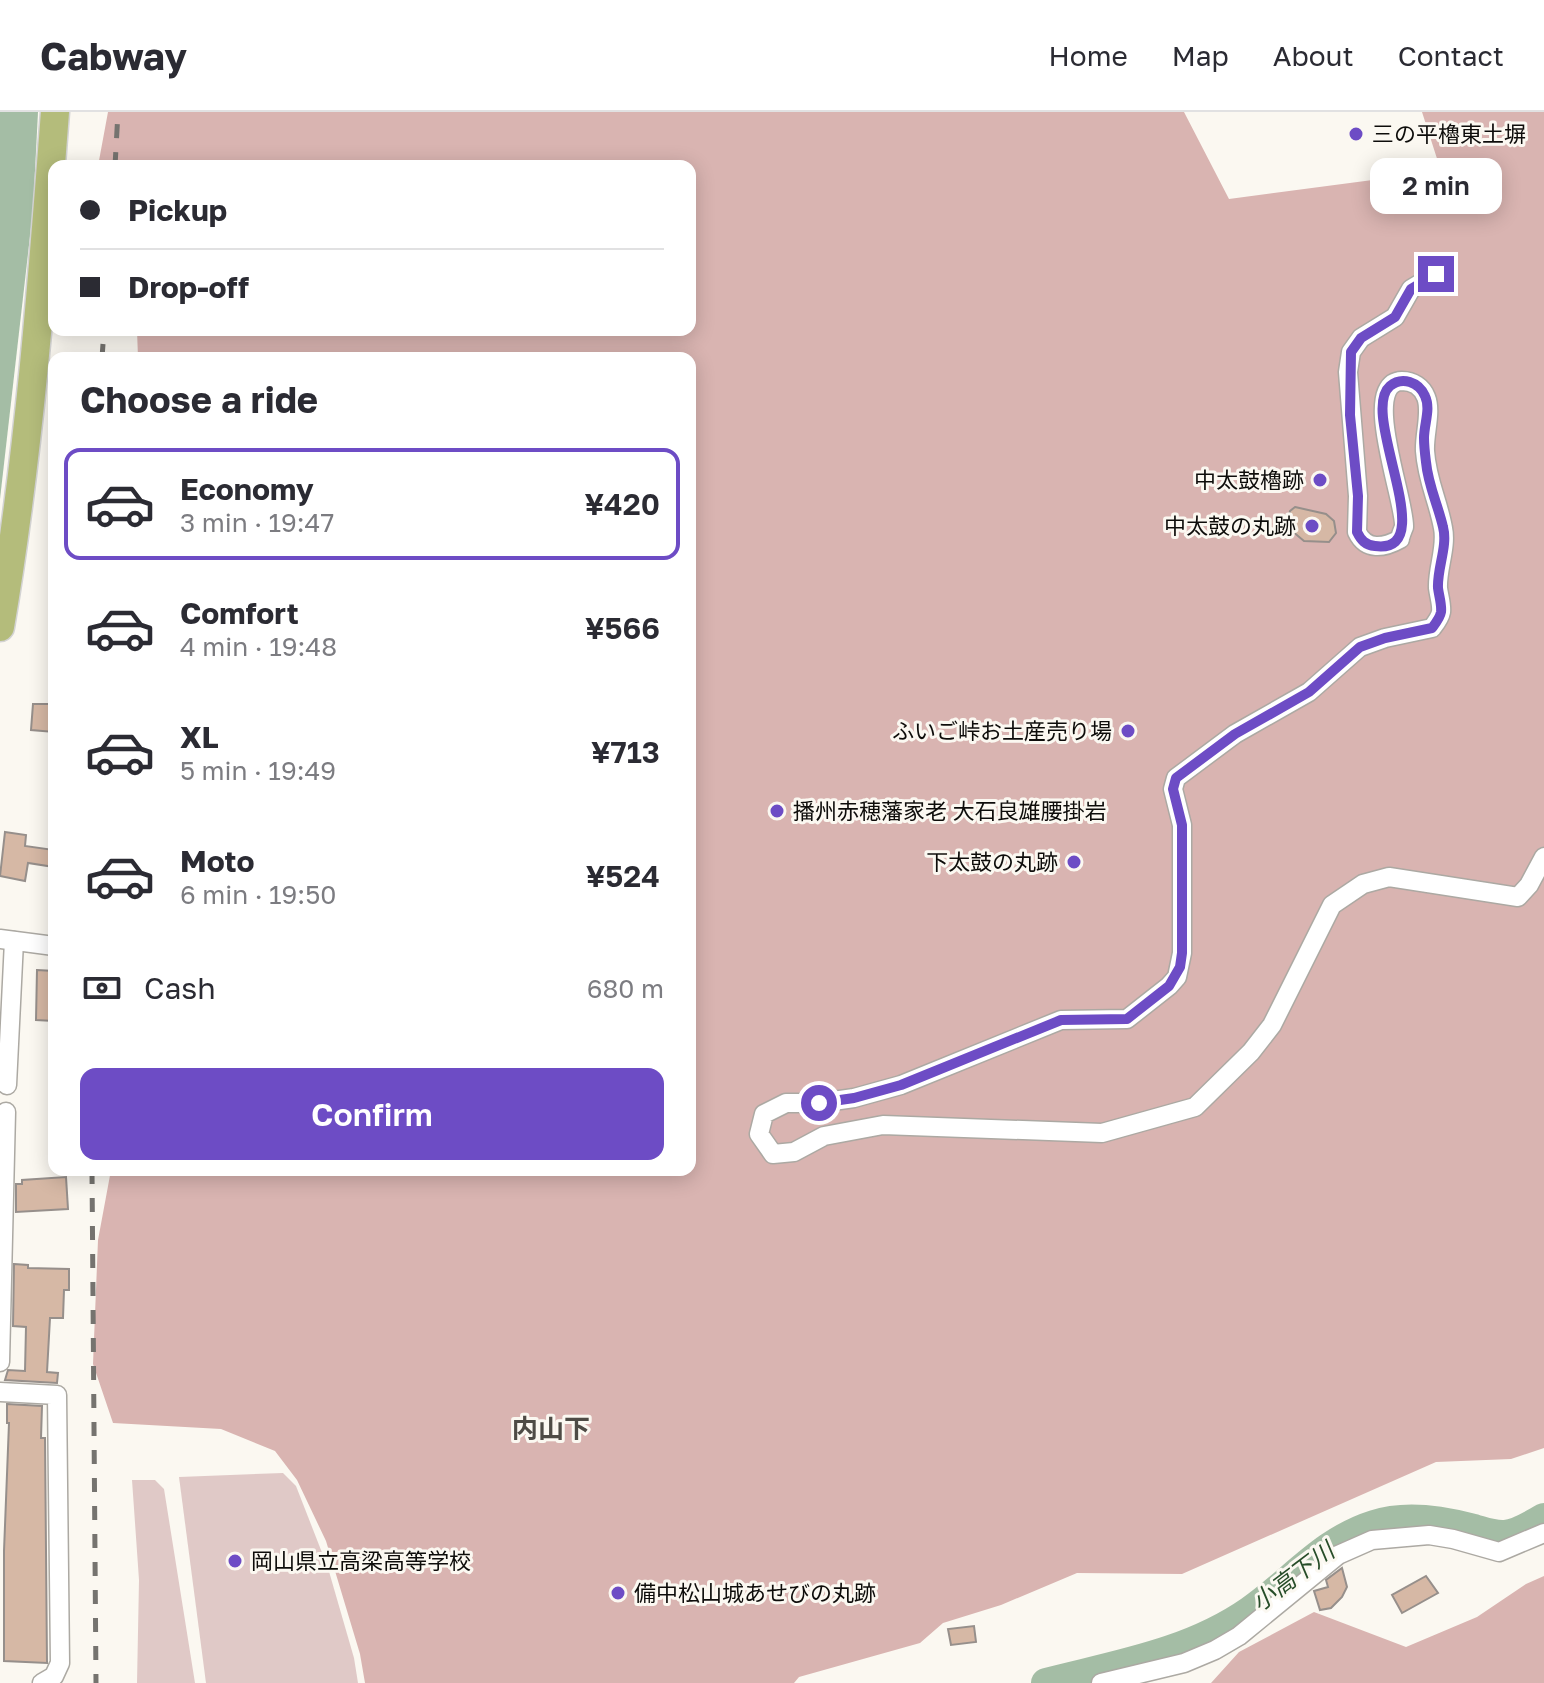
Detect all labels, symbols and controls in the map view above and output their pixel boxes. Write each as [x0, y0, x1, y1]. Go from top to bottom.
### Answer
text: Cabway [40, 33, 187, 78]
text: Home [1049, 39, 1128, 72]
text: Map [1172, 39, 1229, 72]
text: About [1273, 39, 1354, 72]
text: Contact [1398, 39, 1504, 72]
place label: 三の平櫓東土塀 [1372, 120, 1526, 147]
marker: 三の平櫓東土塀 [1347, 125, 1365, 143]
callout: 2 min [1370, 158, 1502, 214]
text: 2 min [1402, 170, 1470, 201]
text: Pickup [128, 192, 227, 228]
route end [1418, 256, 1454, 292]
text: Drop-off [128, 269, 249, 305]
text: Choose a ride [80, 378, 318, 421]
place label: 中太鼓櫓跡 [1194, 466, 1304, 493]
icon: car [84, 468, 156, 540]
text: Economy [180, 471, 314, 507]
marker: 中太鼓櫓跡 [1311, 471, 1329, 489]
text: ¥420 [585, 486, 660, 522]
text: 3 min · 19:47 [180, 507, 334, 538]
place label: 中太鼓の丸跡 [1164, 512, 1296, 539]
marker: 中太鼓の丸跡 [1303, 517, 1321, 535]
icon: car [84, 592, 156, 664]
text: Comfort [180, 595, 299, 631]
text: ¥566 [585, 610, 660, 646]
text: 4 min · 19:48 [180, 631, 337, 662]
icon: car [84, 716, 156, 788]
place label: ふいご峠お土産売り場 [892, 717, 1112, 744]
text: XL [180, 719, 219, 755]
marker: ふいご峠お土産売り場 [1119, 722, 1137, 740]
text: ¥713 [591, 734, 660, 770]
text: 5 min · 19:49 [180, 755, 336, 786]
place label: 播州赤穂藩家老 大石良雄腰掛岩 [793, 797, 1107, 824]
marker: 播州赤穂藩家老 大石良雄腰掛岩 [768, 802, 786, 820]
icon: car [84, 840, 156, 912]
text: Moto [180, 843, 255, 879]
place label: 下太鼓の丸跡 [926, 848, 1058, 875]
marker: 下太鼓の丸跡 [1065, 853, 1083, 871]
text: ¥524 [586, 858, 660, 894]
text: 6 min · 19:50 [180, 879, 336, 910]
icon: cash [80, 966, 124, 1010]
text: Cash [144, 970, 216, 1006]
text: 680 m [587, 973, 664, 1004]
button: Confirm [80, 1068, 664, 1160]
route start [801, 1085, 837, 1121]
district label: 内山下 [512, 1413, 590, 1444]
water label: 小高下川 [1245, 1534, 1342, 1616]
place label: 岡山県立高梁高等学校 [251, 1547, 471, 1574]
marker: 岡山県立高梁高等学校 [226, 1552, 244, 1570]
place label: 備中松山城あせびの丸跡 [634, 1579, 876, 1606]
marker: 備中松山城あせびの丸跡 [609, 1584, 627, 1602]

